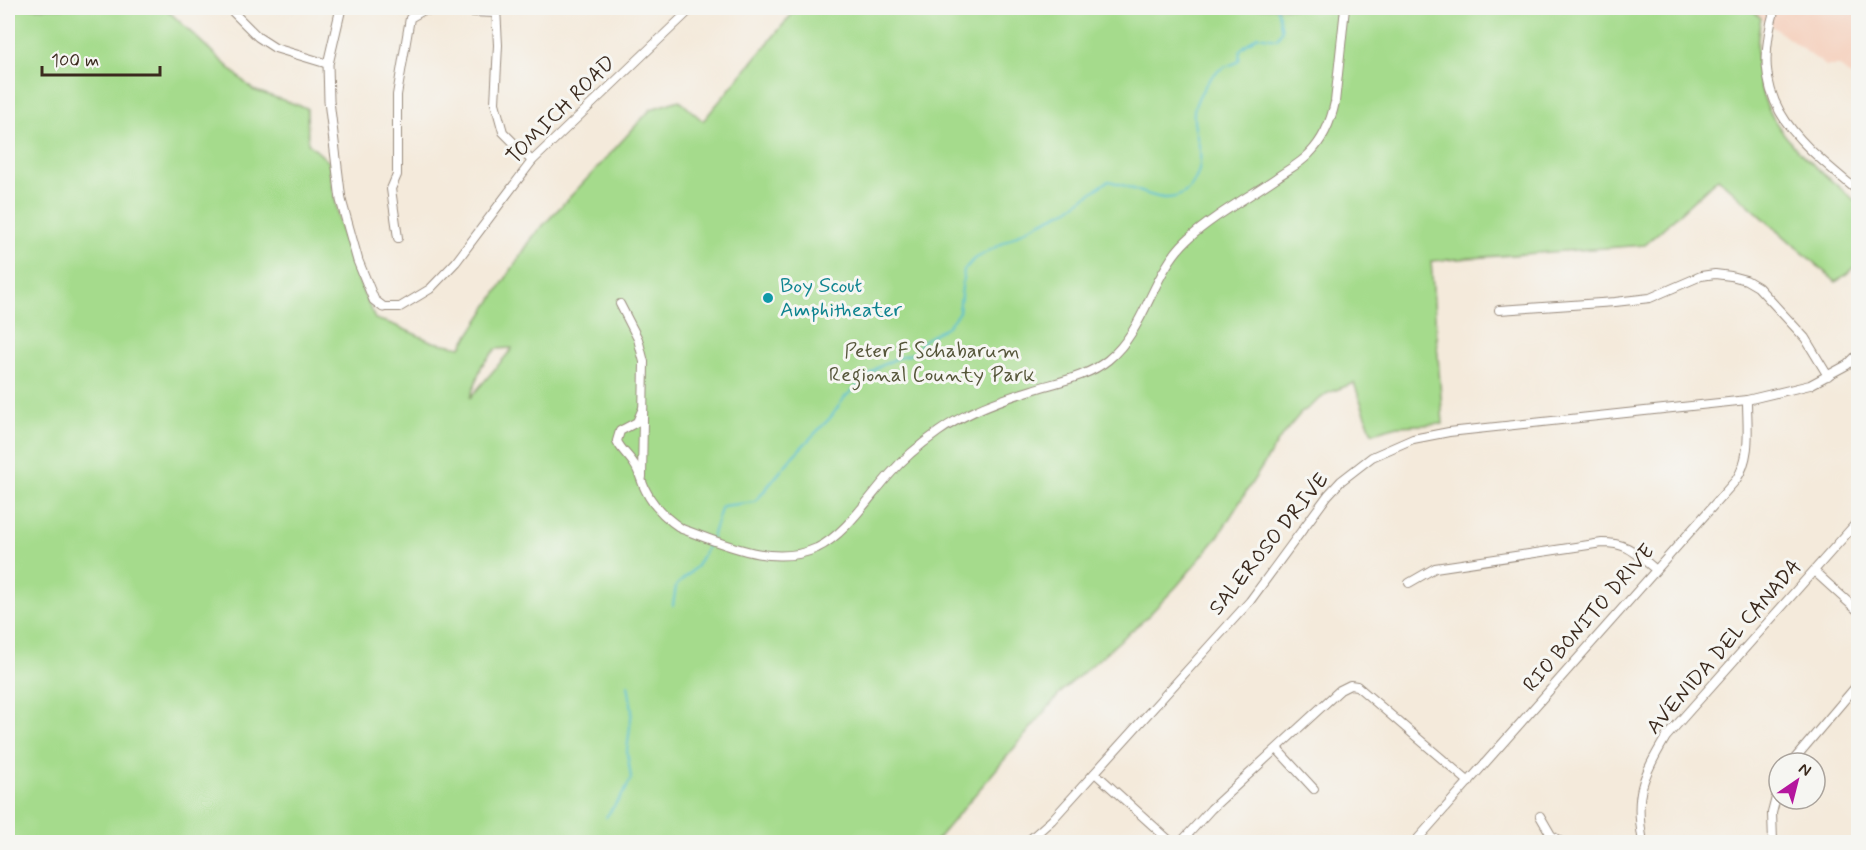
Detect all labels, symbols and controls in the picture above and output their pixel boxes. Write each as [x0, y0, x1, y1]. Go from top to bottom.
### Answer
scale bar [42, 39, 160, 77]
text: 100 m [51, 49, 99, 73]
street label: TOMICH ROAD [500, 49, 622, 171]
place label: Boy Scout Amphitheater [780, 272, 902, 324]
marker: Boy Scout Amphitheater [761, 291, 775, 305]
park label: Peter F Schabarum Regional County Park [829, 337, 1035, 391]
street label: SALEROSO DRIVE [1203, 467, 1335, 621]
street label: RIO BONITO DRIVE [1517, 538, 1661, 698]
street label: AVENIDA DEL CANADA [1640, 553, 1808, 741]
north arrow [1767, 751, 1827, 811]
text: N [1794, 758, 1815, 782]

